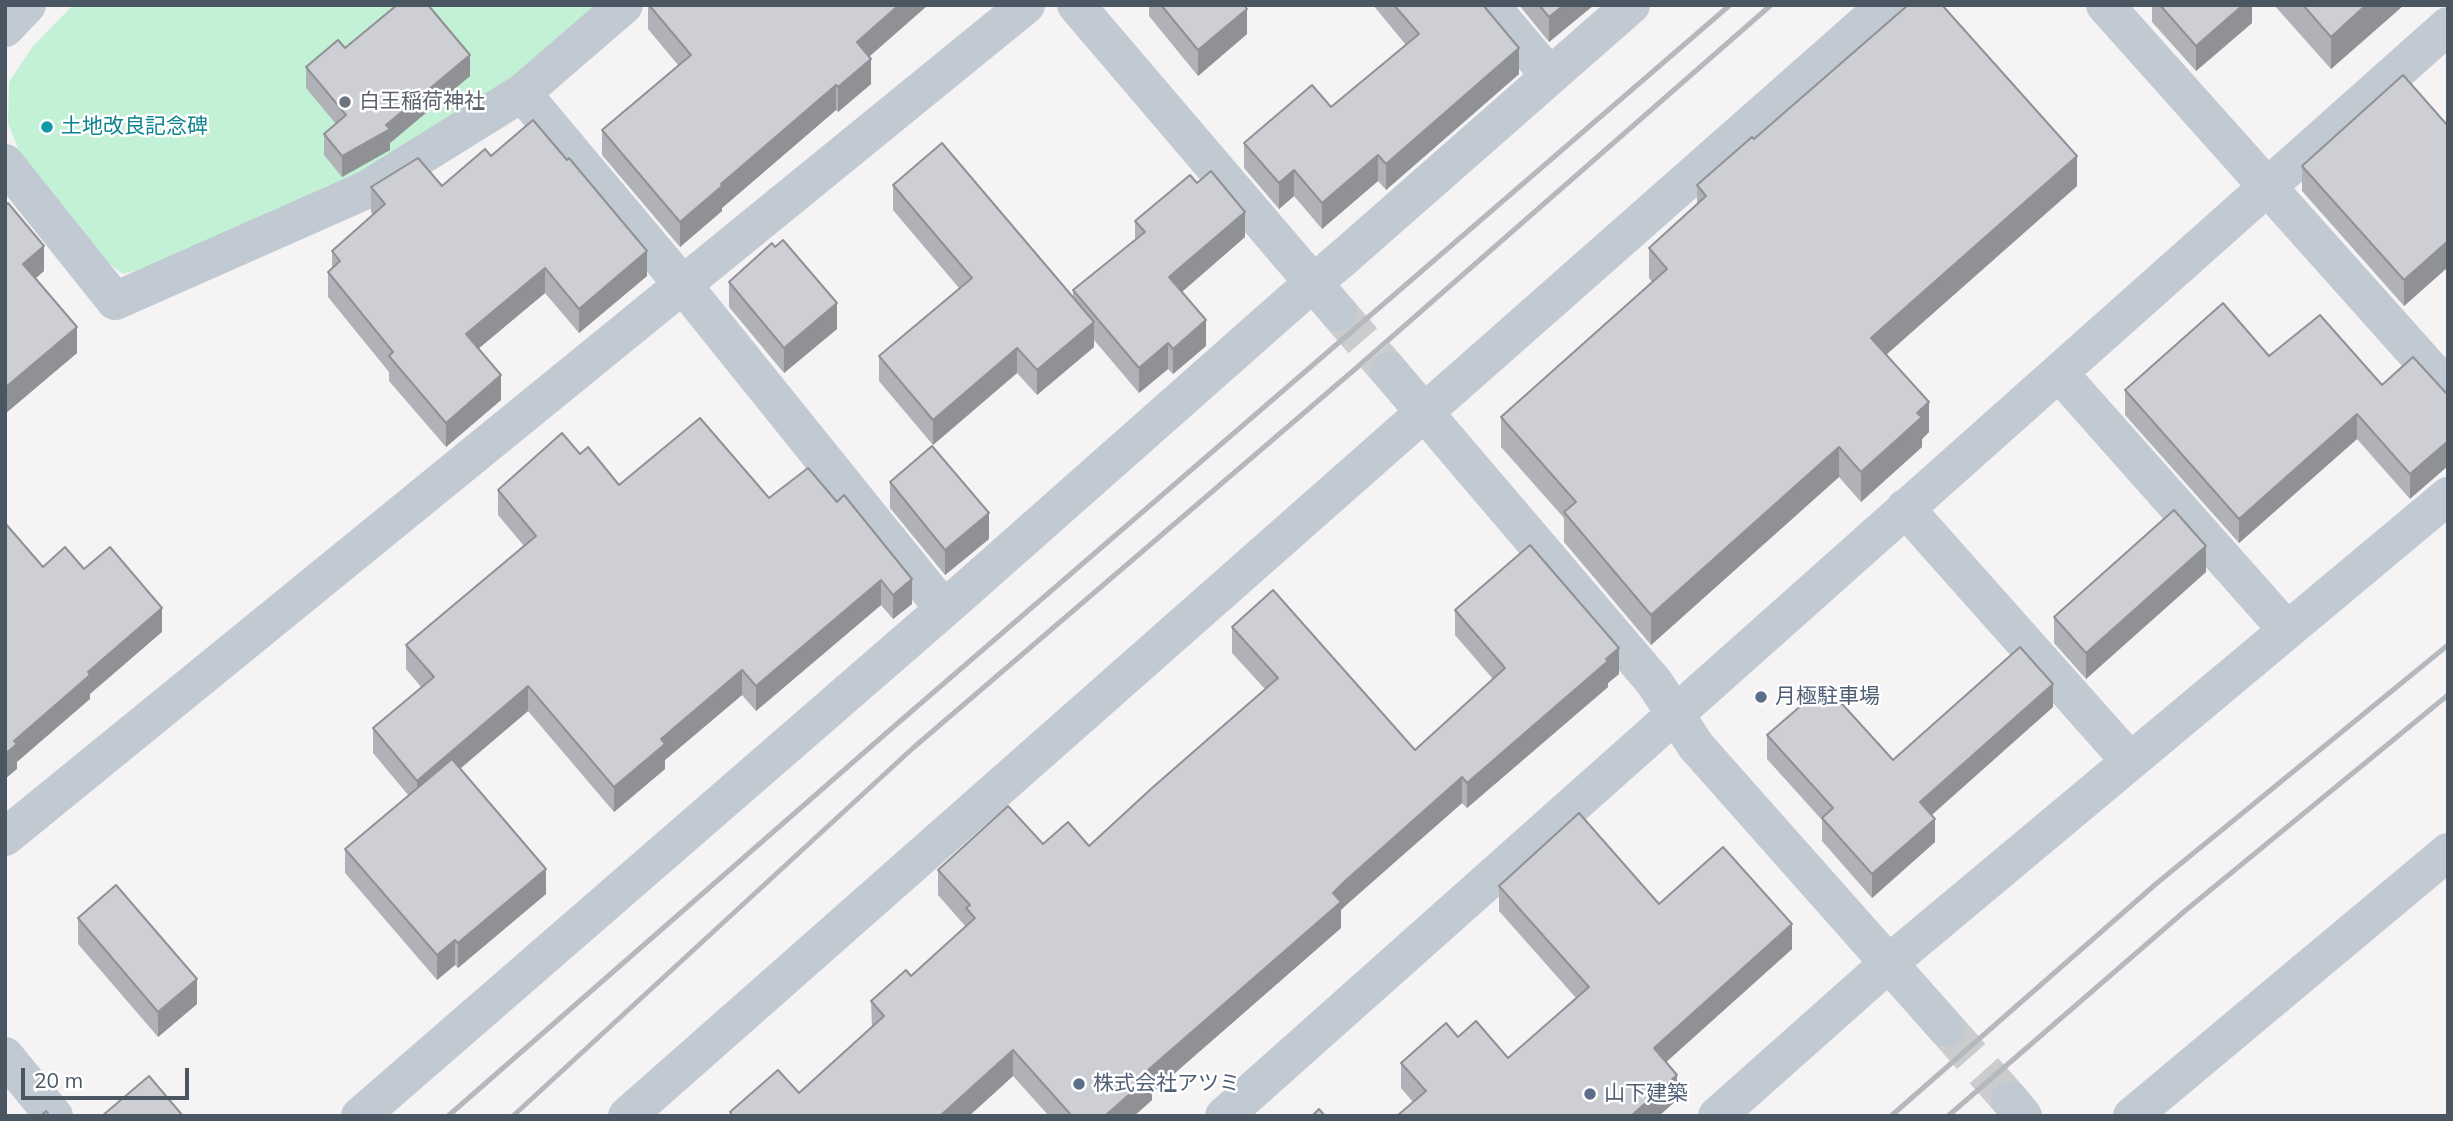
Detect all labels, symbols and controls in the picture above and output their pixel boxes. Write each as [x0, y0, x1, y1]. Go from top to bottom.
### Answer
place label: 白王稲荷神社 [359, 89, 485, 115]
marker: 白王稲荷神社 [337, 94, 353, 110]
place label: 土地改良記念碑 [61, 114, 208, 140]
marker: 土地改良記念碑 [39, 119, 55, 135]
place label: 月極駐車場 [1775, 684, 1880, 710]
marker: 月極駐車場 [1753, 689, 1769, 705]
scale bar [24, 1054, 192, 1098]
text: 20 m [34, 1067, 83, 1093]
place label: 株式会社アツミ [1093, 1071, 1240, 1097]
marker: 株式会社アツミ [1071, 1076, 1087, 1092]
place label: 山下建築 [1604, 1081, 1688, 1107]
marker: 山下建築 [1582, 1086, 1598, 1102]

